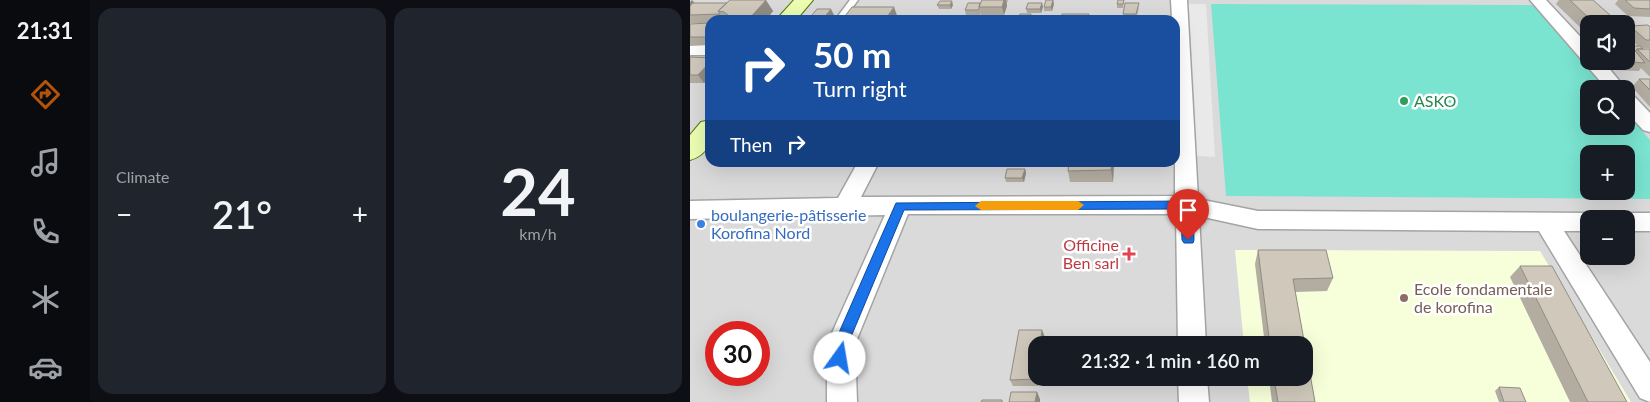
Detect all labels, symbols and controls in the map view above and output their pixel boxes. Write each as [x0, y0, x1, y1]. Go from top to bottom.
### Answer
map controls [1580, 15, 1635, 265]
button: sound [1580, 15, 1635, 70]
text: 21:31 [17, 17, 73, 44]
text: 50 m [813, 33, 891, 75]
icon: right [730, 35, 795, 100]
text: Turn right [813, 75, 907, 102]
icon: directions [28, 77, 63, 112]
button: search [1580, 80, 1635, 135]
place label: ASKO [1414, 91, 1456, 110]
marker: ASKO [1398, 95, 1410, 107]
icon: right [782, 130, 810, 158]
text: Then [730, 133, 772, 156]
icon: music [28, 145, 63, 180]
button: + [1580, 145, 1635, 200]
text: 24 [500, 152, 576, 230]
text: Climate [116, 167, 169, 186]
pin [1167, 189, 1209, 240]
text: 21° [212, 191, 272, 237]
icon: arrive [1174, 196, 1202, 224]
text: − [116, 197, 132, 231]
text: + [352, 197, 368, 231]
place label: boulangerie-pâtisserie Korofina Nord [711, 205, 866, 242]
button: − [1580, 210, 1635, 265]
icon: phone [28, 214, 63, 249]
marker: boulangerie-pâtisserie Korofina Nord [695, 218, 707, 230]
text: km/h [519, 224, 557, 243]
place label: Officine Ben sarl [1063, 235, 1119, 272]
marker: Officine Ben sarl [1123, 248, 1135, 260]
place label: Ecole fondamentale de korofina [1414, 279, 1552, 316]
icon: climate [28, 282, 63, 317]
marker: Ecole fondamentale de korofina [1398, 292, 1410, 304]
speed limit sign: 30 [705, 321, 770, 386]
position arrow [813, 331, 865, 383]
text: 21:32 · 1 min · 160 m [1081, 349, 1260, 372]
icon: car [28, 350, 63, 385]

